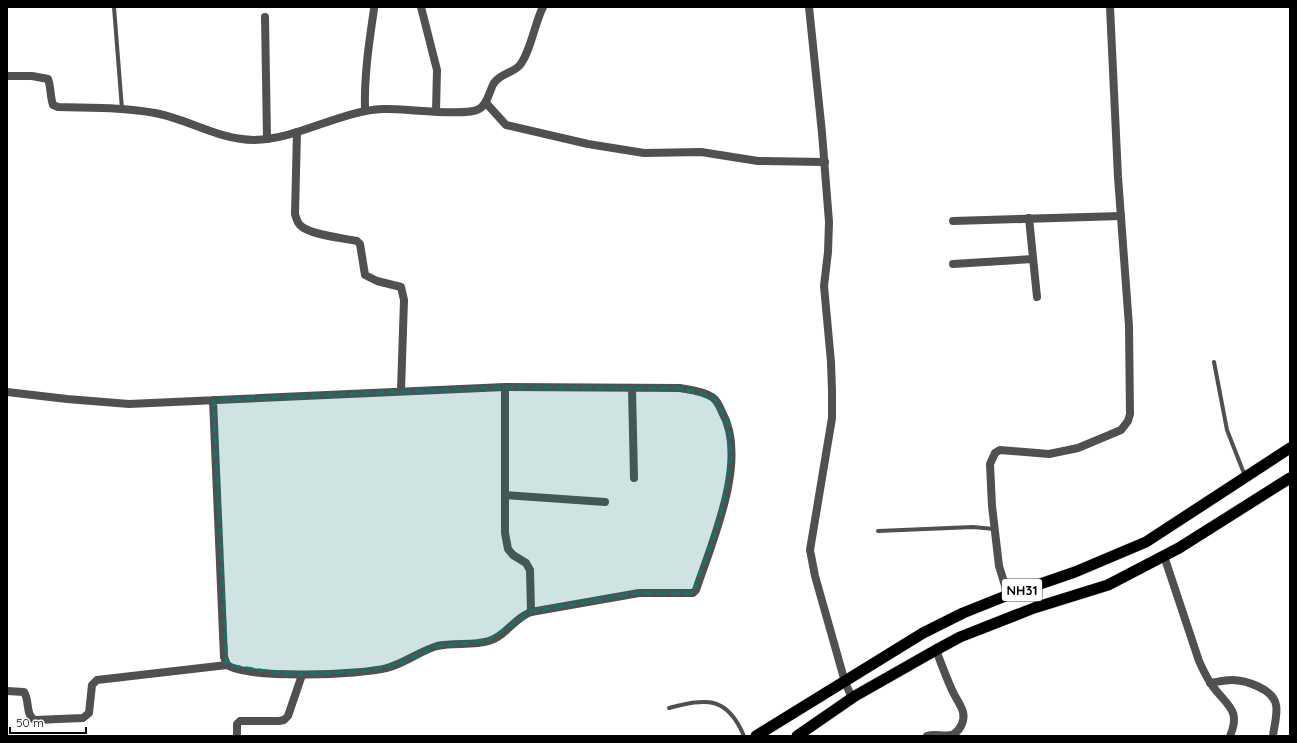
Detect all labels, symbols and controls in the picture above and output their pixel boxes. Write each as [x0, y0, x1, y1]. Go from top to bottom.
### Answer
road number: NH31 [1002, 579, 1042, 601]
scale bar [10, 709, 86, 735]
text: 50 m [16, 715, 44, 730]

